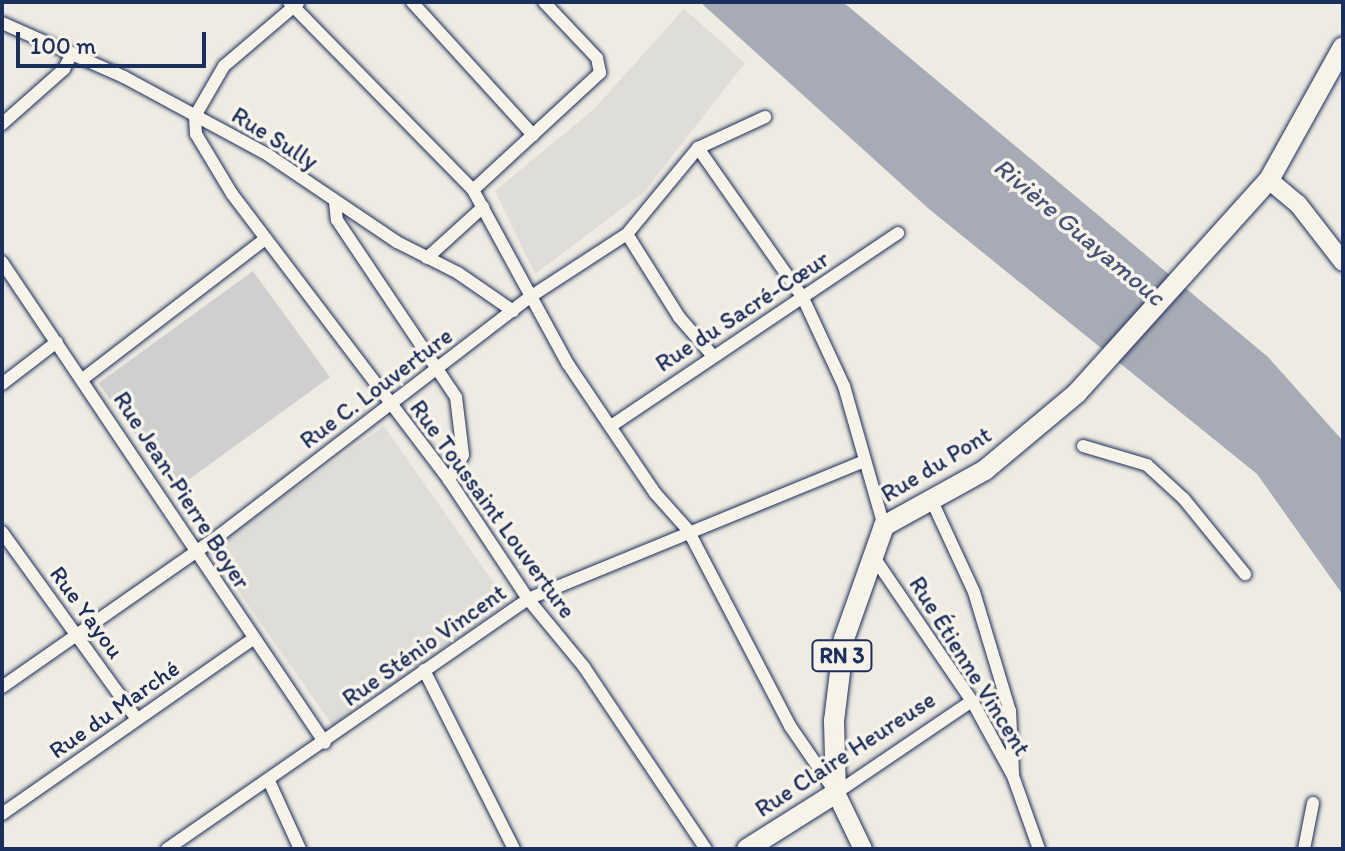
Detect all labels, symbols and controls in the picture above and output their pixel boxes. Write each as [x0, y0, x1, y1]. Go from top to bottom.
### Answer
scale bar [20, 16, 210, 66]
text: 100 m [30, 31, 96, 60]
street label: Rue Sully [227, 100, 323, 176]
water label: Rivière Guayamouc [987, 152, 1171, 312]
street label: Rue du Sacré-Cœur [650, 244, 834, 378]
street label: Rue C. Louverture [294, 321, 458, 455]
street label: Rue Jean-Pierre Boyer [108, 386, 256, 594]
street label: Rue Toussaint Louverture [404, 395, 582, 623]
street label: Rue du Pont [875, 420, 997, 508]
street label: Rue Yayou [44, 561, 130, 663]
street label: Rue Étienne Vincent [903, 571, 1037, 761]
street label: Rue Sténio Vincent [336, 578, 512, 712]
road number: RN 3 [810, 638, 874, 674]
street label: Rue du Marché [43, 653, 185, 765]
street label: Rue Claire Heureuse [749, 685, 941, 823]

